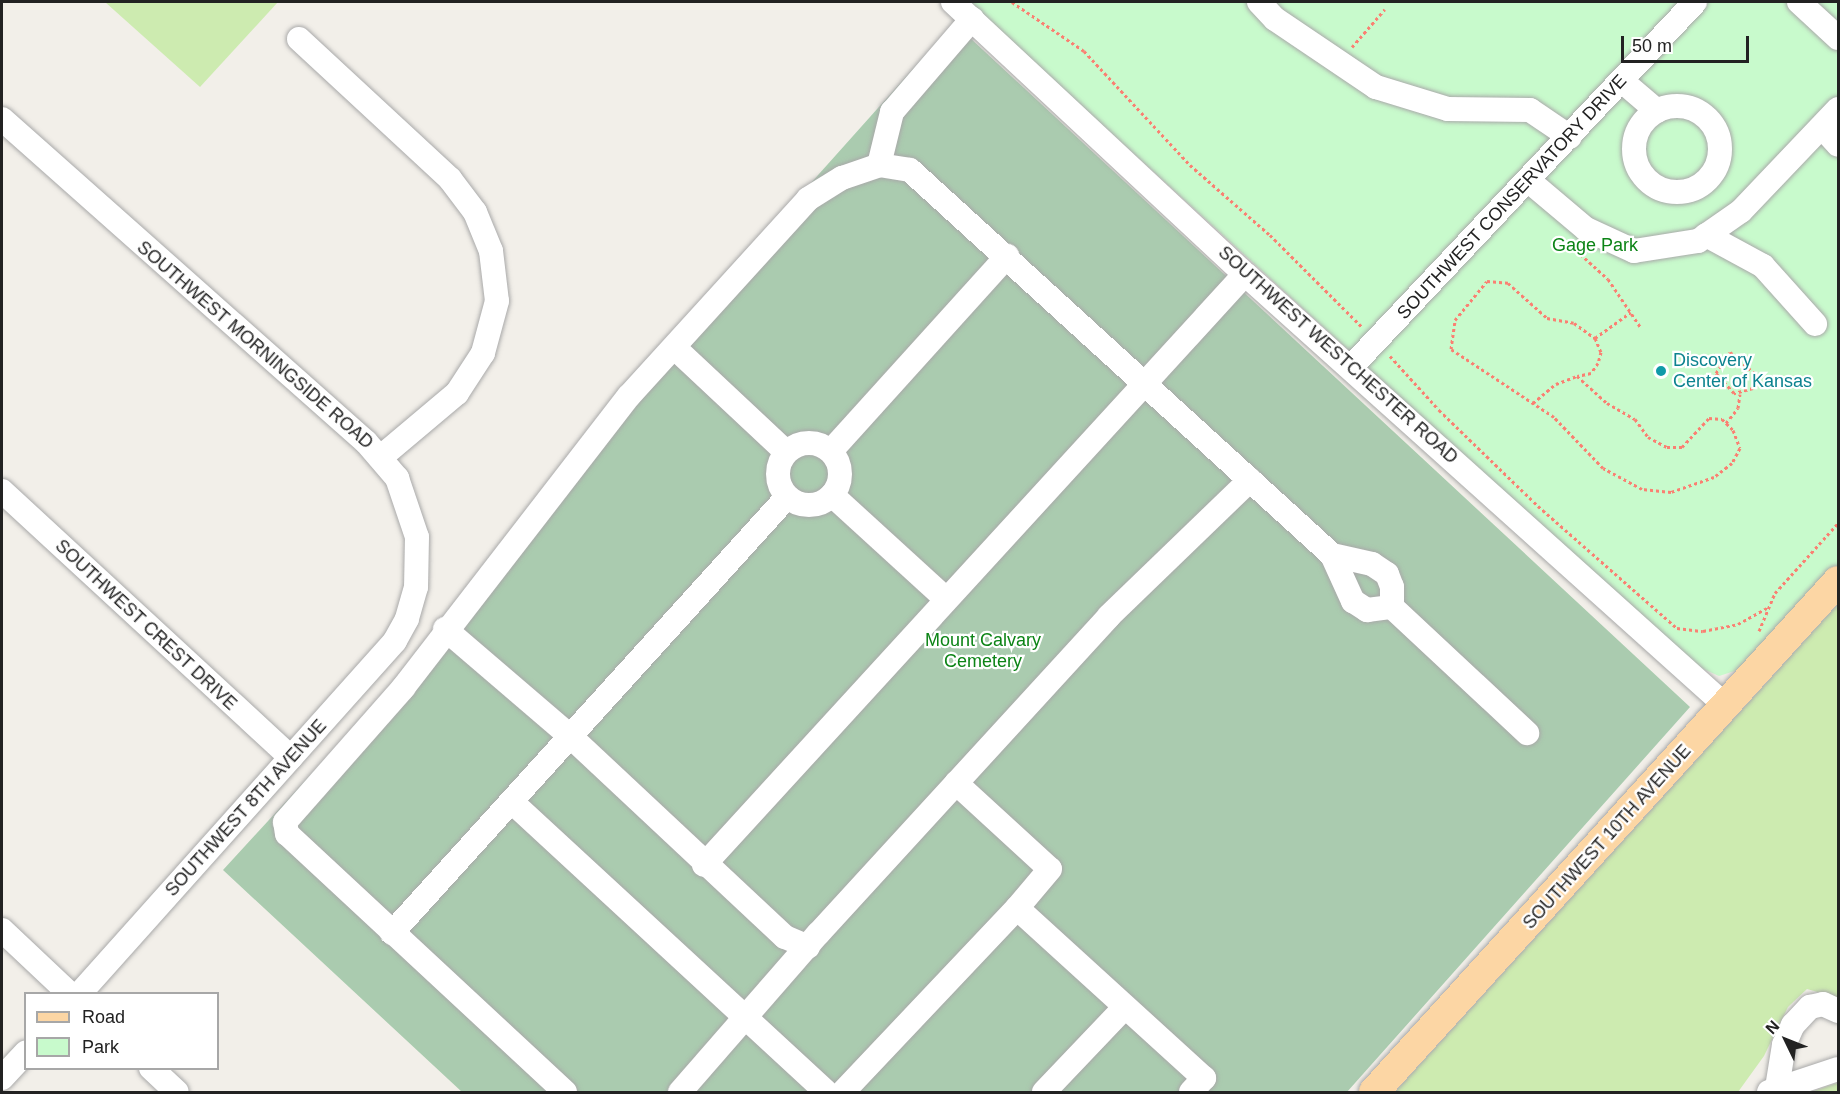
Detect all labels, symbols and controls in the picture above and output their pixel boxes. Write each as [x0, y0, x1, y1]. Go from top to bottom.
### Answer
scale bar [1624, 24, 1752, 62]
text: 50 m [1632, 36, 1672, 56]
street label: SOUTHWEST CONSERVATORY DRIVE [1392, 70, 1632, 324]
park label: Gage Park [1552, 234, 1638, 256]
street label: SOUTHWEST MORNINGSIDE ROAD [132, 236, 378, 454]
street label: SOUTHWEST WESTCHESTER ROAD [1214, 242, 1462, 468]
place label: Discovery Center of Kansas [1673, 350, 1812, 392]
marker: Discovery Center of Kansas [1654, 364, 1668, 378]
street label: SOUTHWEST CREST DRIVE [51, 535, 241, 715]
park label: Mount Calvary Cemetery [925, 630, 1041, 672]
street label: SOUTHWEST 8TH AVENUE [160, 715, 332, 901]
street label: SOUTHWEST 10TH AVENUE [1518, 740, 1696, 934]
legend [24, 992, 219, 1070]
text: Road [82, 1007, 125, 1027]
north arrow [1756, 1010, 1816, 1070]
text: N [1762, 1017, 1783, 1037]
text: Park [82, 1037, 119, 1057]

